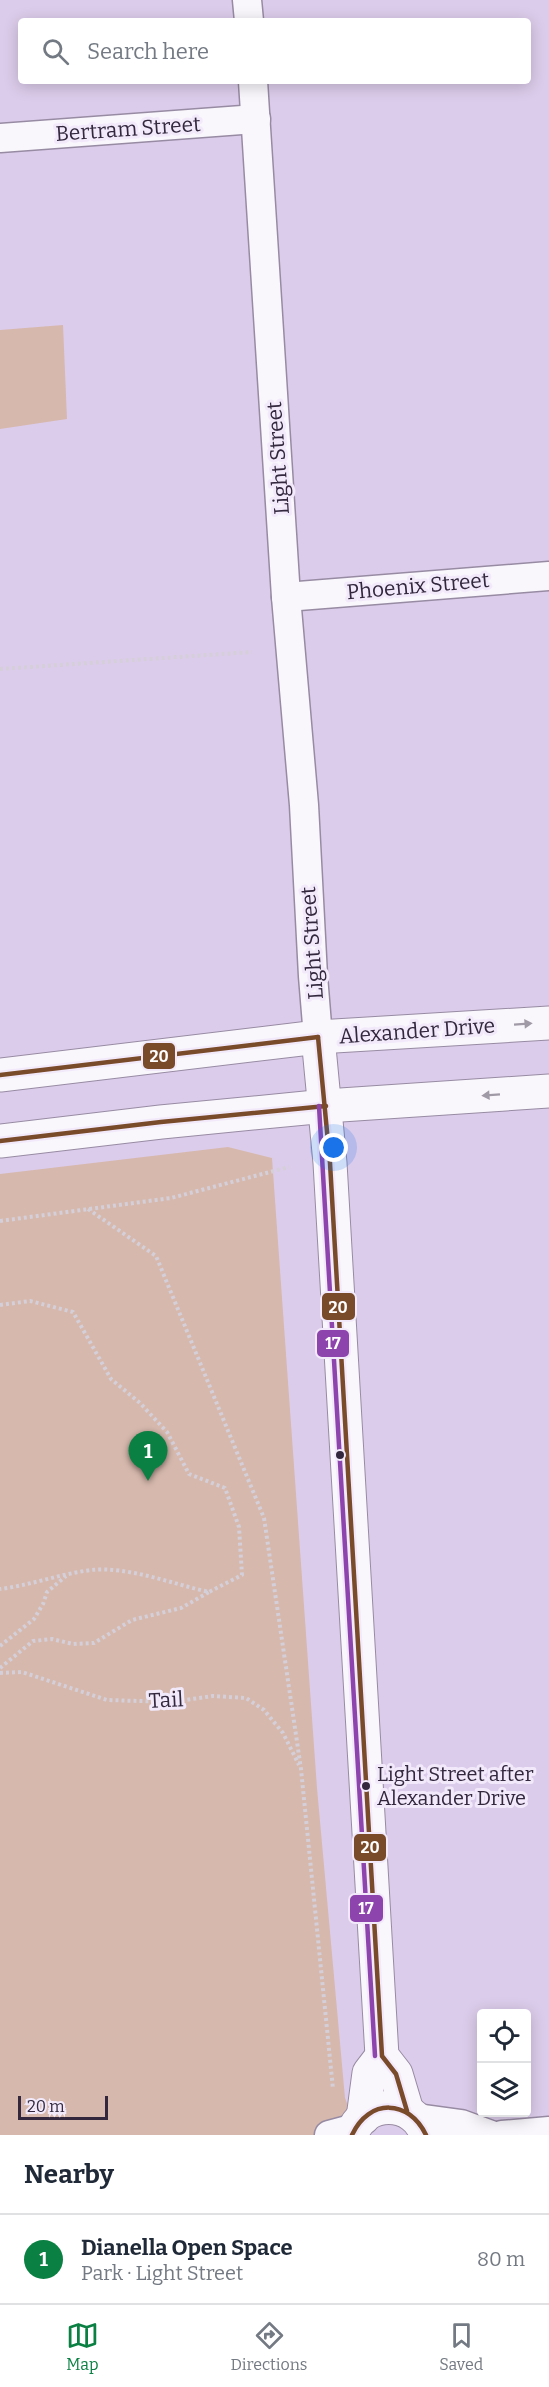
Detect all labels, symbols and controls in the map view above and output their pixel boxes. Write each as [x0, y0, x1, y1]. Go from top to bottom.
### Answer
search box [18, 18, 531, 84]
icon: search [39, 35, 72, 68]
text: Search here [87, 38, 209, 65]
street label: Bertram Street [55, 111, 202, 147]
street label: Light Street [261, 400, 295, 515]
street label: Phoenix Street [346, 567, 491, 605]
street label: Light Street [295, 885, 329, 1000]
street label: Alexander Drive [338, 1013, 496, 1049]
one-way arrow [514, 1020, 533, 1029]
line badge: 20 [142, 1042, 176, 1070]
text: 20 [149, 1047, 169, 1066]
one-way arrow [481, 1090, 500, 1100]
your location [319, 1133, 348, 1162]
line badge: 20 [321, 1292, 356, 1321]
text: 20 [328, 1298, 348, 1317]
line badge: 17 [316, 1329, 350, 1358]
text: 17 [325, 1334, 341, 1353]
pin: 1 [128, 1432, 168, 1481]
unlabelled marker [334, 1449, 346, 1461]
street label: Tail [148, 1686, 184, 1714]
place label: Light Street after Alexander Drive [377, 1762, 534, 1810]
marker: Light Street after Alexander Drive [360, 1780, 372, 1792]
line badge: 20 [353, 1833, 387, 1862]
text: 20 [360, 1838, 380, 1857]
line badge: 17 [349, 1894, 384, 1923]
text: 17 [358, 1899, 374, 1918]
map controls [477, 2009, 531, 2117]
button: locate [477, 2009, 531, 2063]
button: layers [477, 2063, 531, 2117]
scale bar [18, 2093, 108, 2120]
text: 20 m [27, 2097, 64, 2116]
text: Nearby [24, 2159, 114, 2190]
text: Dianella Open Space [81, 2234, 293, 2261]
text: 1 [39, 2247, 48, 2271]
text: 80 m [477, 2247, 525, 2271]
text: Park · Light Street [81, 2261, 243, 2285]
tab: Map [66, 2319, 99, 2374]
tab: Directions [231, 2319, 308, 2374]
tab: Saved [439, 2319, 483, 2374]

